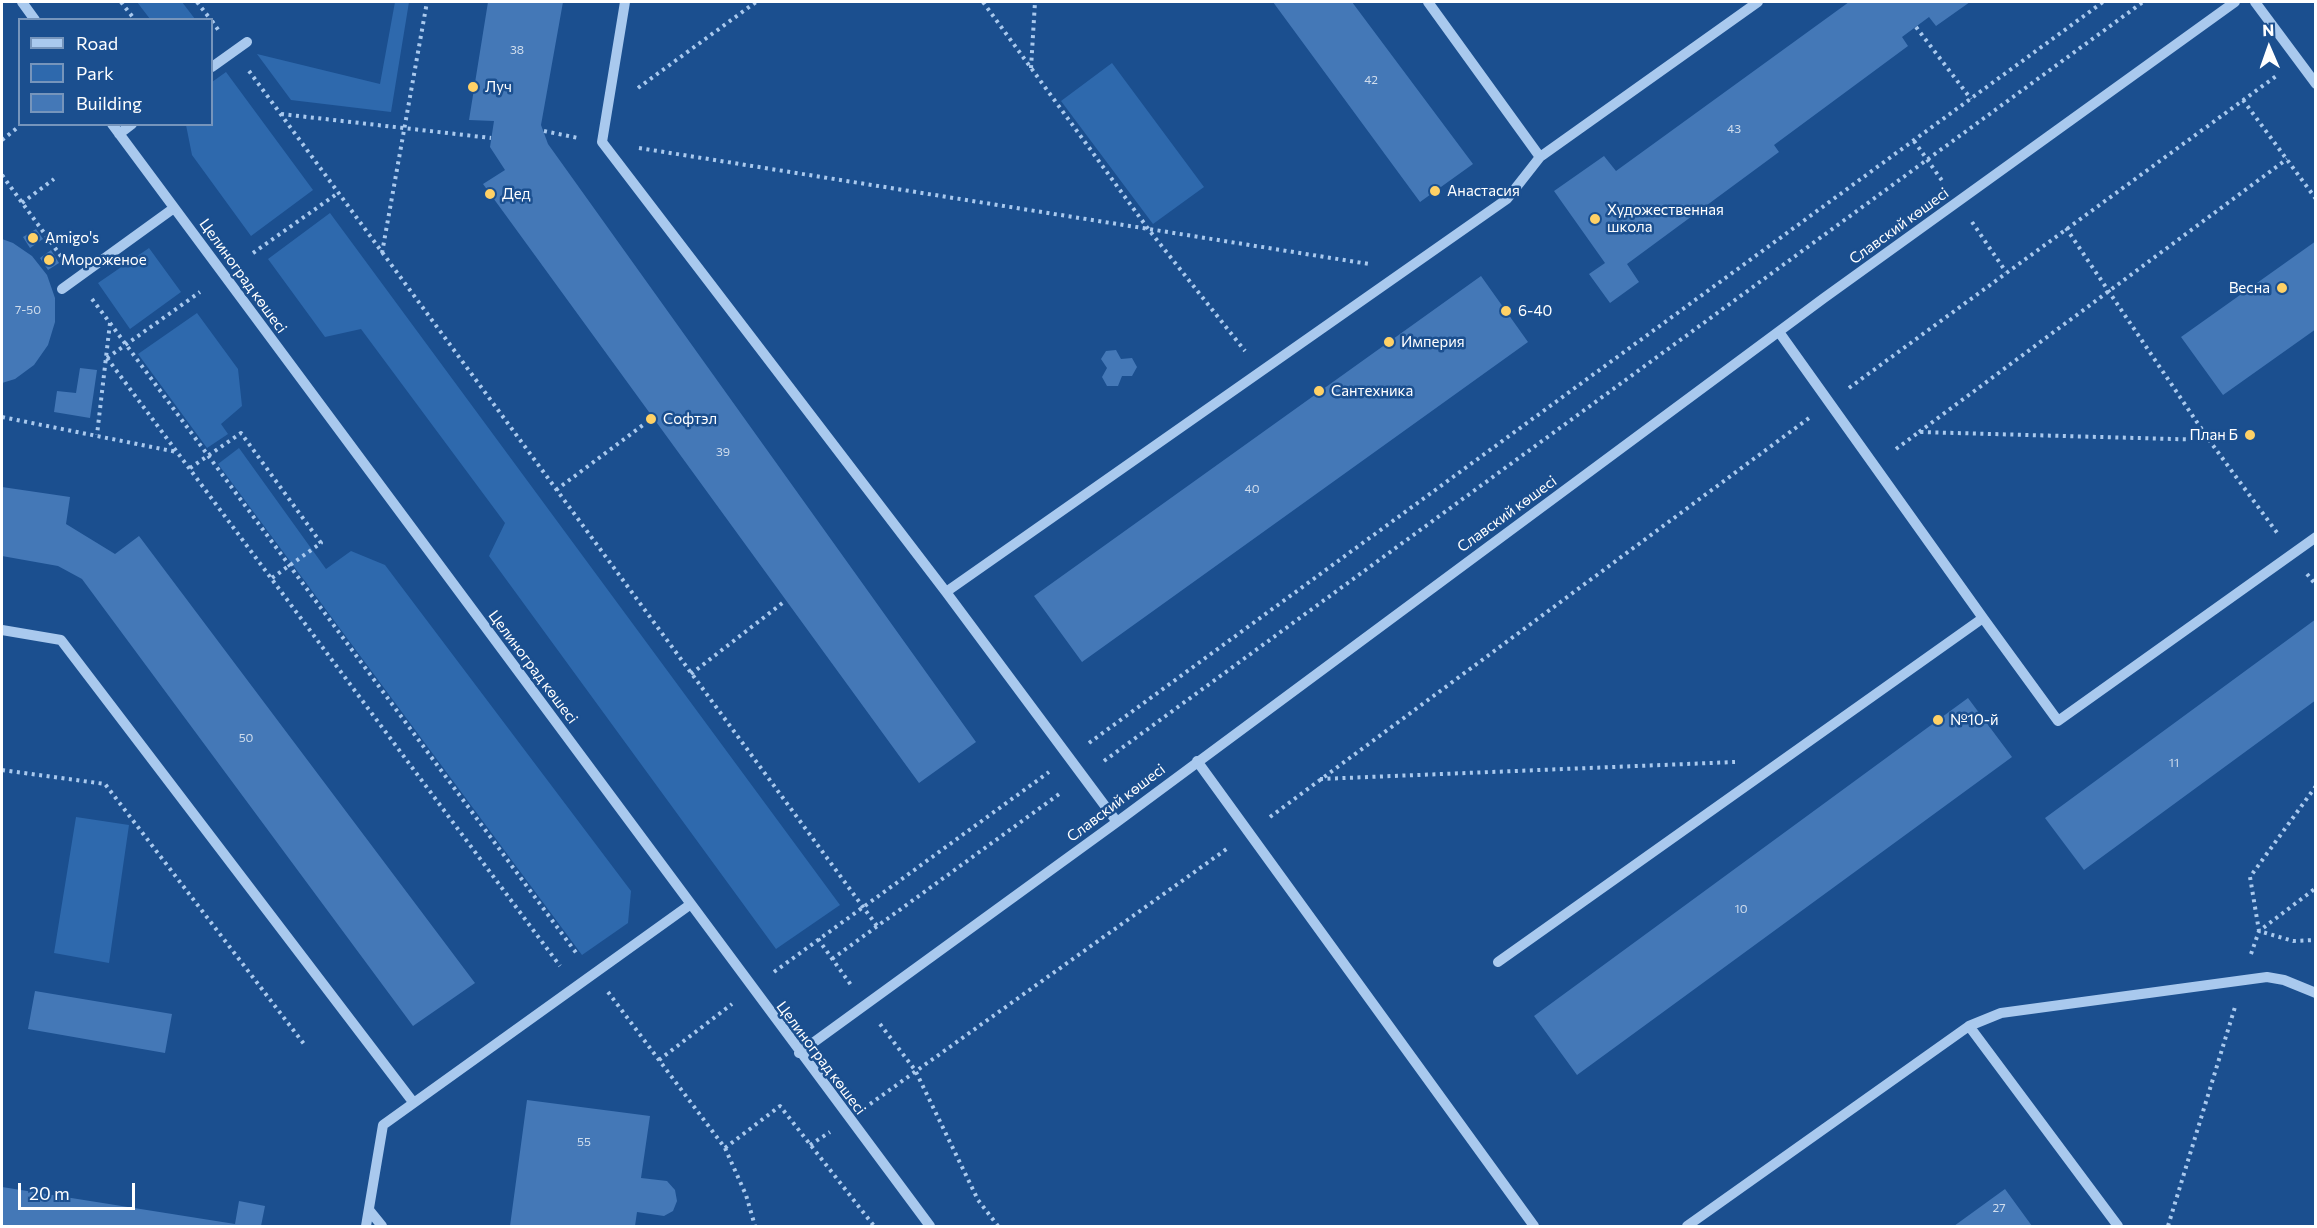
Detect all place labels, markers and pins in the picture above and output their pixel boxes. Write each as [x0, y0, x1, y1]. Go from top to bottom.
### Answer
place label: Луч [485, 78, 512, 96]
marker: Луч [466, 80, 480, 94]
place label: Анастасия [1447, 182, 1520, 200]
marker: Анастасия [1428, 184, 1442, 198]
place label: Дед [502, 185, 530, 203]
marker: Дед [483, 187, 497, 201]
place label: Художественная школа [1607, 201, 1724, 236]
marker: Художественная школа [1588, 212, 1602, 226]
place label: Amigo's [45, 229, 99, 247]
marker: Amigo's [26, 231, 40, 245]
place label: Мороженое [61, 251, 147, 269]
marker: Мороженое [42, 253, 56, 267]
place label: Весна [2229, 279, 2270, 297]
marker: Весна [2275, 281, 2289, 295]
place label: 6-40 [1518, 302, 1552, 320]
marker: 6-40 [1499, 304, 1513, 318]
place label: Империя [1401, 333, 1465, 351]
marker: Империя [1382, 335, 1396, 349]
place label: Сантехника [1331, 382, 1413, 400]
marker: Сантехника [1312, 384, 1326, 398]
place label: Софтэл [663, 410, 717, 428]
marker: Софтэл [644, 412, 658, 426]
place label: План Б [2190, 426, 2238, 444]
marker: План Б [2243, 428, 2257, 442]
place label: №10-й [1950, 711, 1999, 729]
marker: №10-й [1931, 713, 1945, 727]

